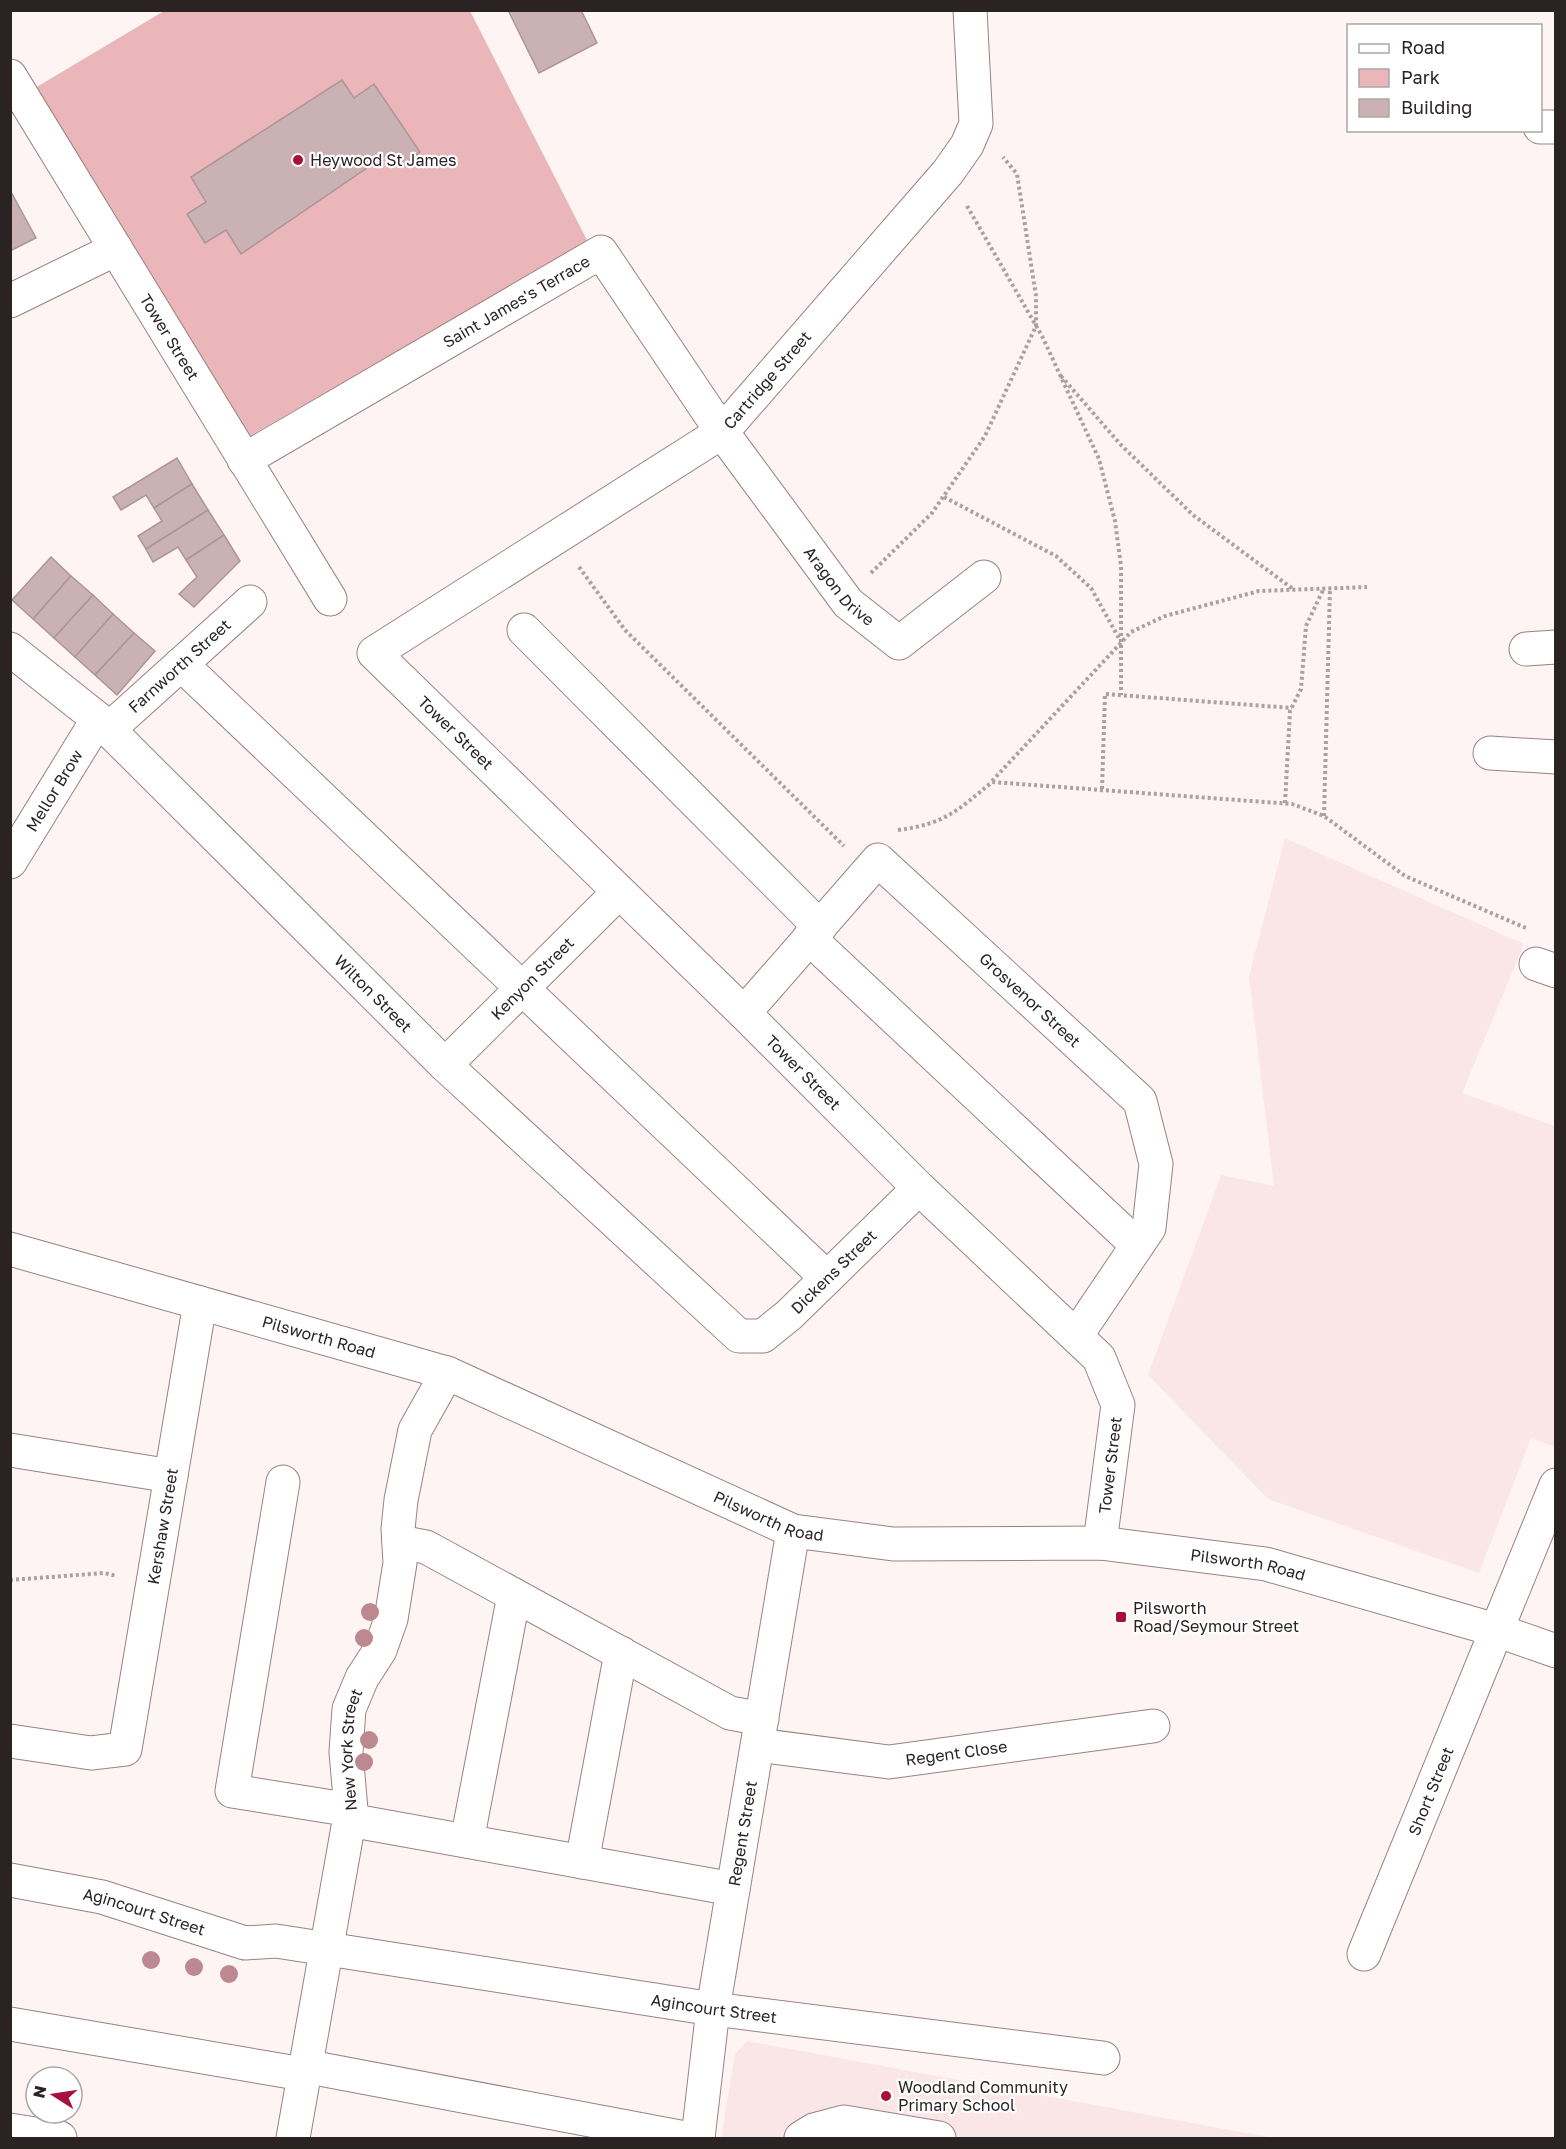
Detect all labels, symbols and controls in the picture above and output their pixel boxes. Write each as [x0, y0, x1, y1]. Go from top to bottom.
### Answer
legend [1347, 24, 1542, 132]
text: Road [1401, 36, 1445, 58]
text: Park [1401, 66, 1440, 88]
text: Building [1401, 96, 1472, 118]
place label: Heywood St James [310, 150, 456, 170]
marker: Heywood St James [291, 153, 305, 167]
street label: Saint James's Terrace [439, 251, 593, 352]
street label: Tower Street [136, 290, 204, 384]
street label: Cartridge Street [719, 327, 815, 433]
street label: Aragon Drive [800, 542, 879, 630]
street label: Farnworth Street [124, 614, 235, 717]
street label: Tower Street [414, 691, 498, 774]
street label: Mellor Brow [21, 746, 87, 835]
street label: Kenyon Street [487, 933, 578, 1024]
street label: Grosvenor Street [975, 948, 1085, 1051]
street label: Wilton Street [330, 950, 416, 1036]
street label: Tower Street [762, 1031, 845, 1114]
street label: Dickens Street [786, 1225, 881, 1318]
street label: Pilsworth Road [260, 1311, 378, 1362]
street label: Tower Street [1094, 1415, 1126, 1515]
street label: Kershaw Street [143, 1466, 182, 1586]
street label: Pilsworth Road [711, 1486, 825, 1545]
street label: Pilsworth Road [1189, 1545, 1308, 1585]
place label: Pilsworth Road/Seymour Street [1133, 1598, 1299, 1636]
marker: Pilsworth Road/Seymour Street [1114, 1610, 1128, 1624]
street label: New York Street [336, 1685, 366, 1812]
street label: Regent Close [904, 1736, 1008, 1770]
street label: Short Street [1404, 1744, 1458, 1838]
street label: Regent Street [724, 1779, 761, 1888]
street label: Agincourt Street [81, 1884, 208, 1940]
street label: Agincourt Street [650, 1989, 778, 2027]
north arrow [24, 2065, 84, 2125]
place label: Woodland Community Primary School [898, 2077, 1068, 2115]
text: N [28, 2084, 50, 2100]
marker: Woodland Community Primary School [879, 2089, 893, 2103]

